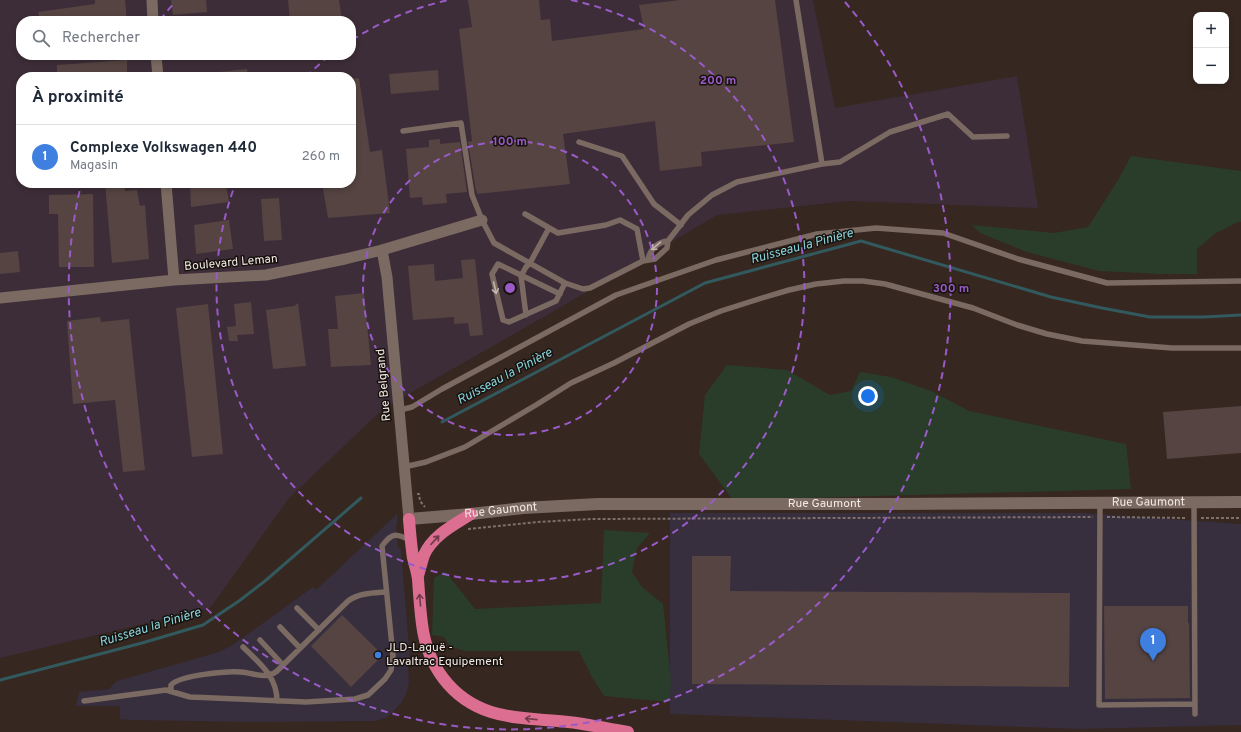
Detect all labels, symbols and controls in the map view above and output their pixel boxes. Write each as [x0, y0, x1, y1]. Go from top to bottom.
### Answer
map controls [1193, 12, 1229, 84]
button: + [1193, 12, 1229, 48]
search box [16, 16, 356, 60]
icon: search [30, 27, 52, 49]
text: Rechercher [62, 29, 140, 48]
button: − [1193, 48, 1229, 84]
text: 200 m [700, 73, 736, 89]
text: À proximité [32, 87, 124, 109]
text: 100 m [493, 134, 527, 150]
text: Complexe Volkswagen 440 [70, 139, 257, 158]
text: 1 [42, 149, 48, 165]
text: 260 m [302, 149, 340, 165]
text: Magasin [70, 158, 118, 174]
water label: Ruisseau la Pinière [749, 226, 855, 268]
one-way arrow [651, 242, 662, 251]
street label: Boulevard Leman [184, 251, 278, 275]
one-way arrow [492, 281, 500, 294]
centre of rings [503, 281, 517, 295]
text: 300 m [933, 281, 969, 297]
water label: Ruisseau la Pinière [455, 345, 556, 409]
street label: Rue Belgrand [373, 348, 395, 422]
your location [858, 386, 878, 406]
street label: Rue Gaumont [1112, 494, 1185, 511]
street label: Rue Gaumont [788, 496, 861, 512]
street label: Rue Gaumont [463, 499, 538, 523]
one-way arrow [430, 535, 440, 545]
one-way arrow [416, 594, 423, 607]
water label: Ruisseau la Pinière [97, 605, 203, 651]
pin: 1 [1140, 628, 1166, 661]
place label: JLD-Laguë - Lavaltrac Equipement [386, 640, 503, 670]
marker: JLD-Laguë - Lavaltrac Equipement [373, 650, 383, 660]
one-way arrow [525, 715, 538, 722]

